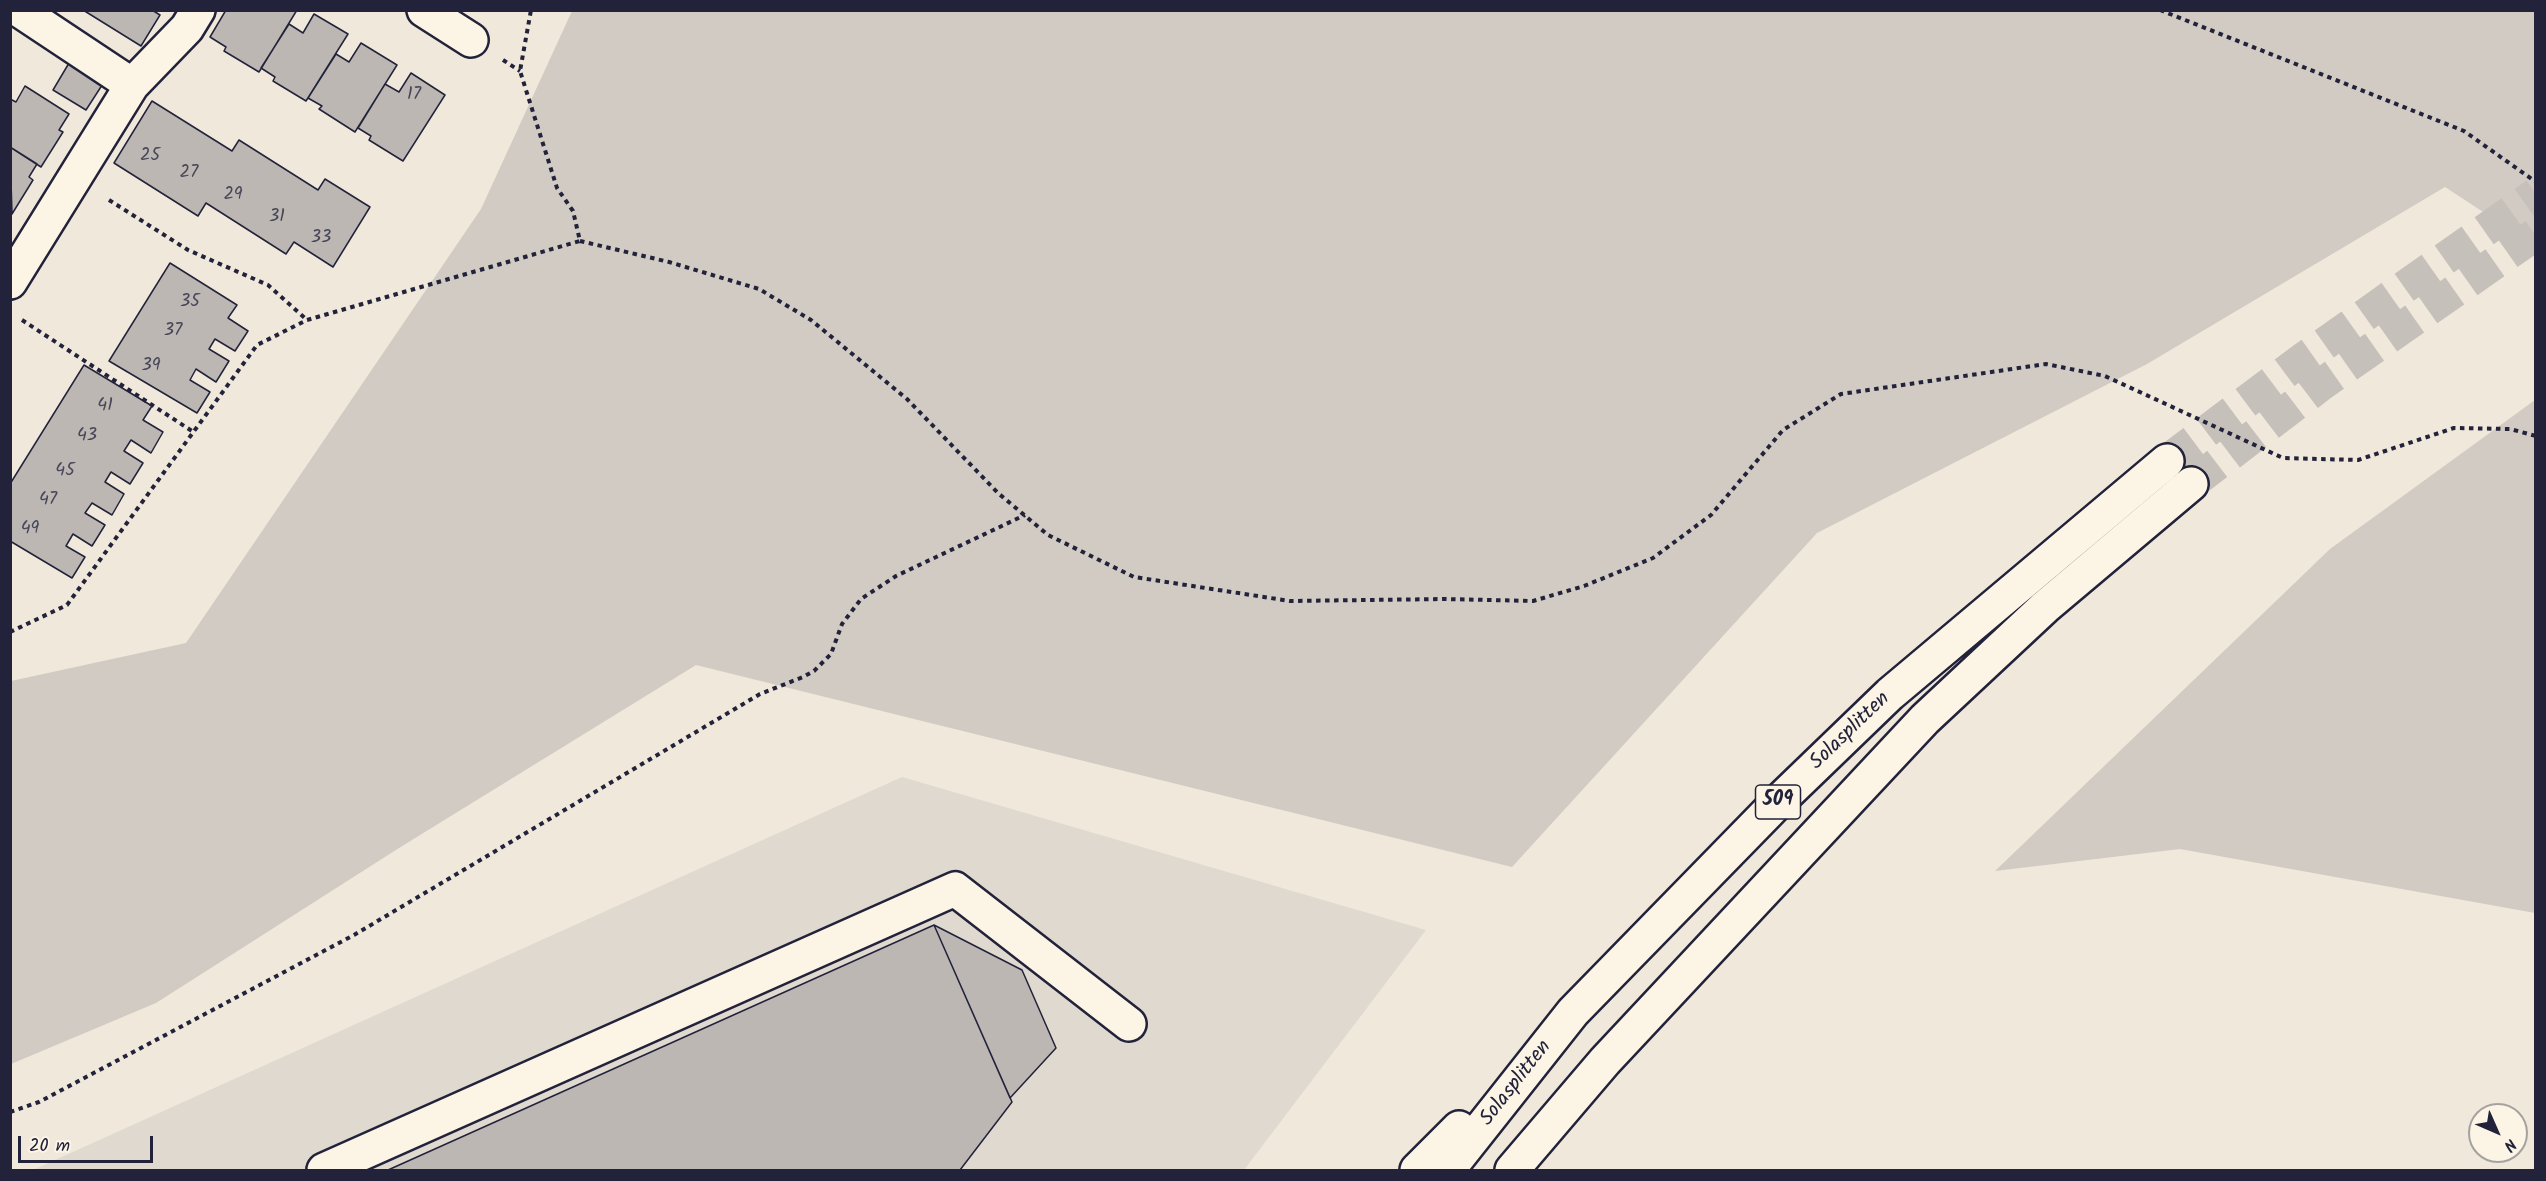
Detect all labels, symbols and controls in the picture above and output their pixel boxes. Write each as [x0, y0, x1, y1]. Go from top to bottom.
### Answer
house number: 17 [407, 85, 421, 107]
house number: 25 [140, 146, 160, 168]
house number: 27 [180, 163, 198, 185]
house number: 29 [223, 185, 243, 207]
house number: 31 [269, 207, 285, 229]
house number: 33 [311, 228, 331, 250]
house number: 35 [180, 292, 200, 314]
house number: 37 [164, 321, 182, 343]
house number: 39 [141, 356, 161, 378]
house number: 41 [97, 396, 113, 418]
house number: 43 [77, 426, 97, 448]
house number: 45 [55, 461, 75, 483]
house number: 47 [39, 490, 57, 512]
house number: 49 [21, 519, 39, 541]
street label: Solasplitten [1806, 688, 1896, 776]
road number: 509 [1756, 785, 1800, 819]
street label: Solasplitten [1476, 1036, 1558, 1132]
north arrow [2468, 1103, 2528, 1163]
scale bar [21, 1124, 156, 1162]
text: 20 m [29, 1132, 70, 1161]
text: N [2497, 1132, 2522, 1157]

